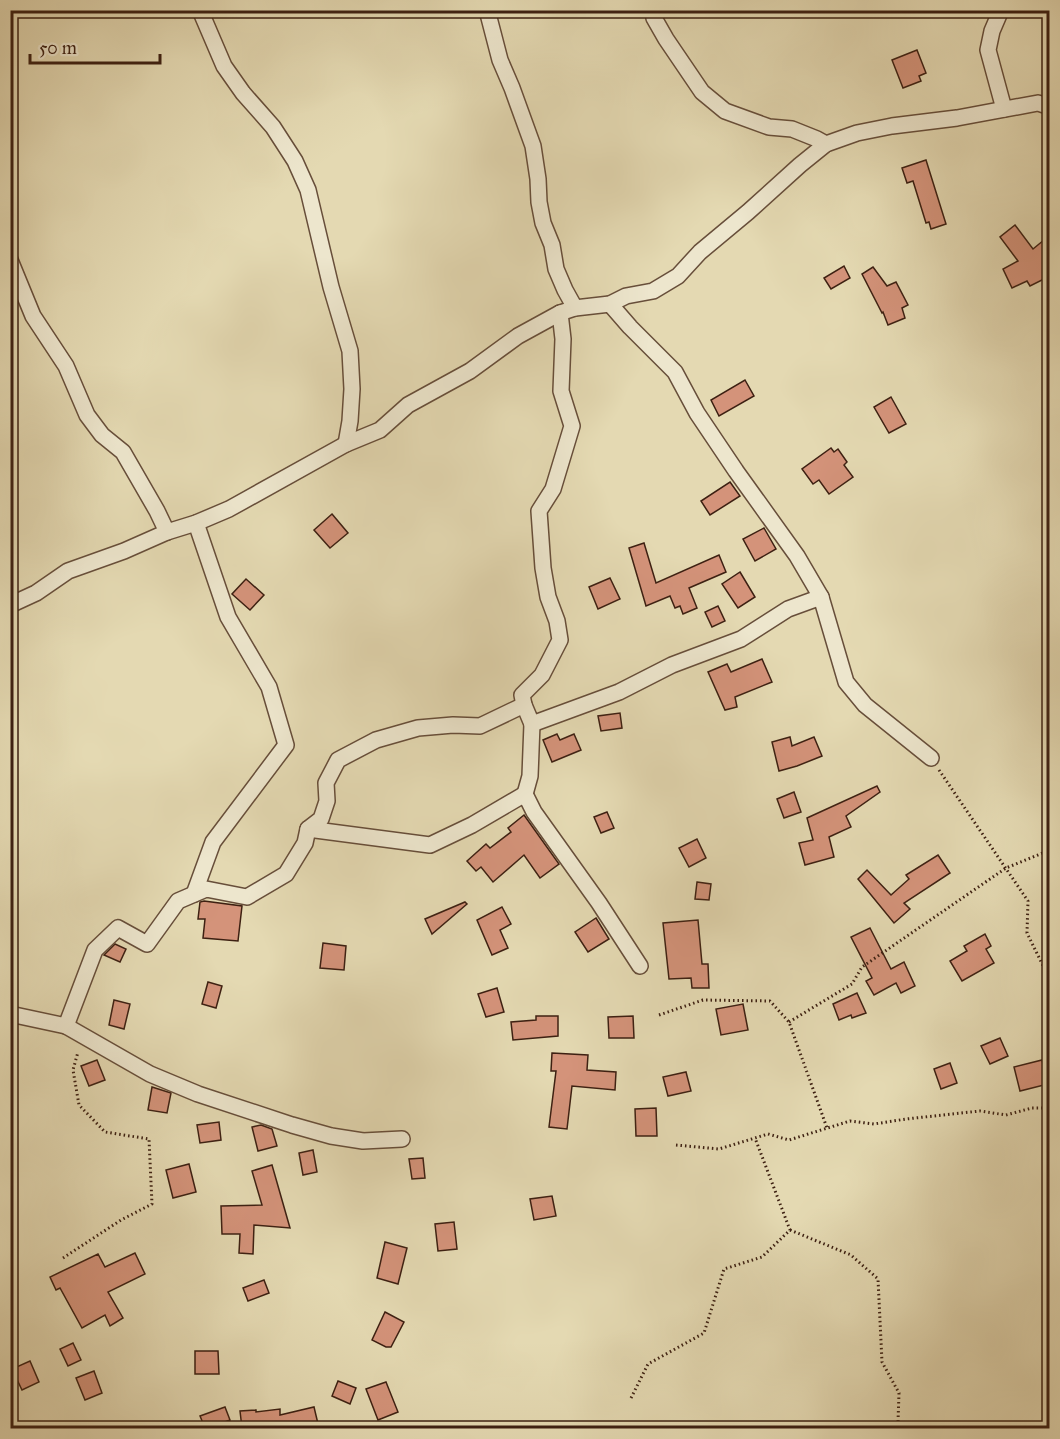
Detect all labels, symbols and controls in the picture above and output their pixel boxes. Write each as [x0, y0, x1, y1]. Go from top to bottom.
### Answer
scale bar [30, 27, 160, 65]
text: 50 m [39, 37, 77, 59]

